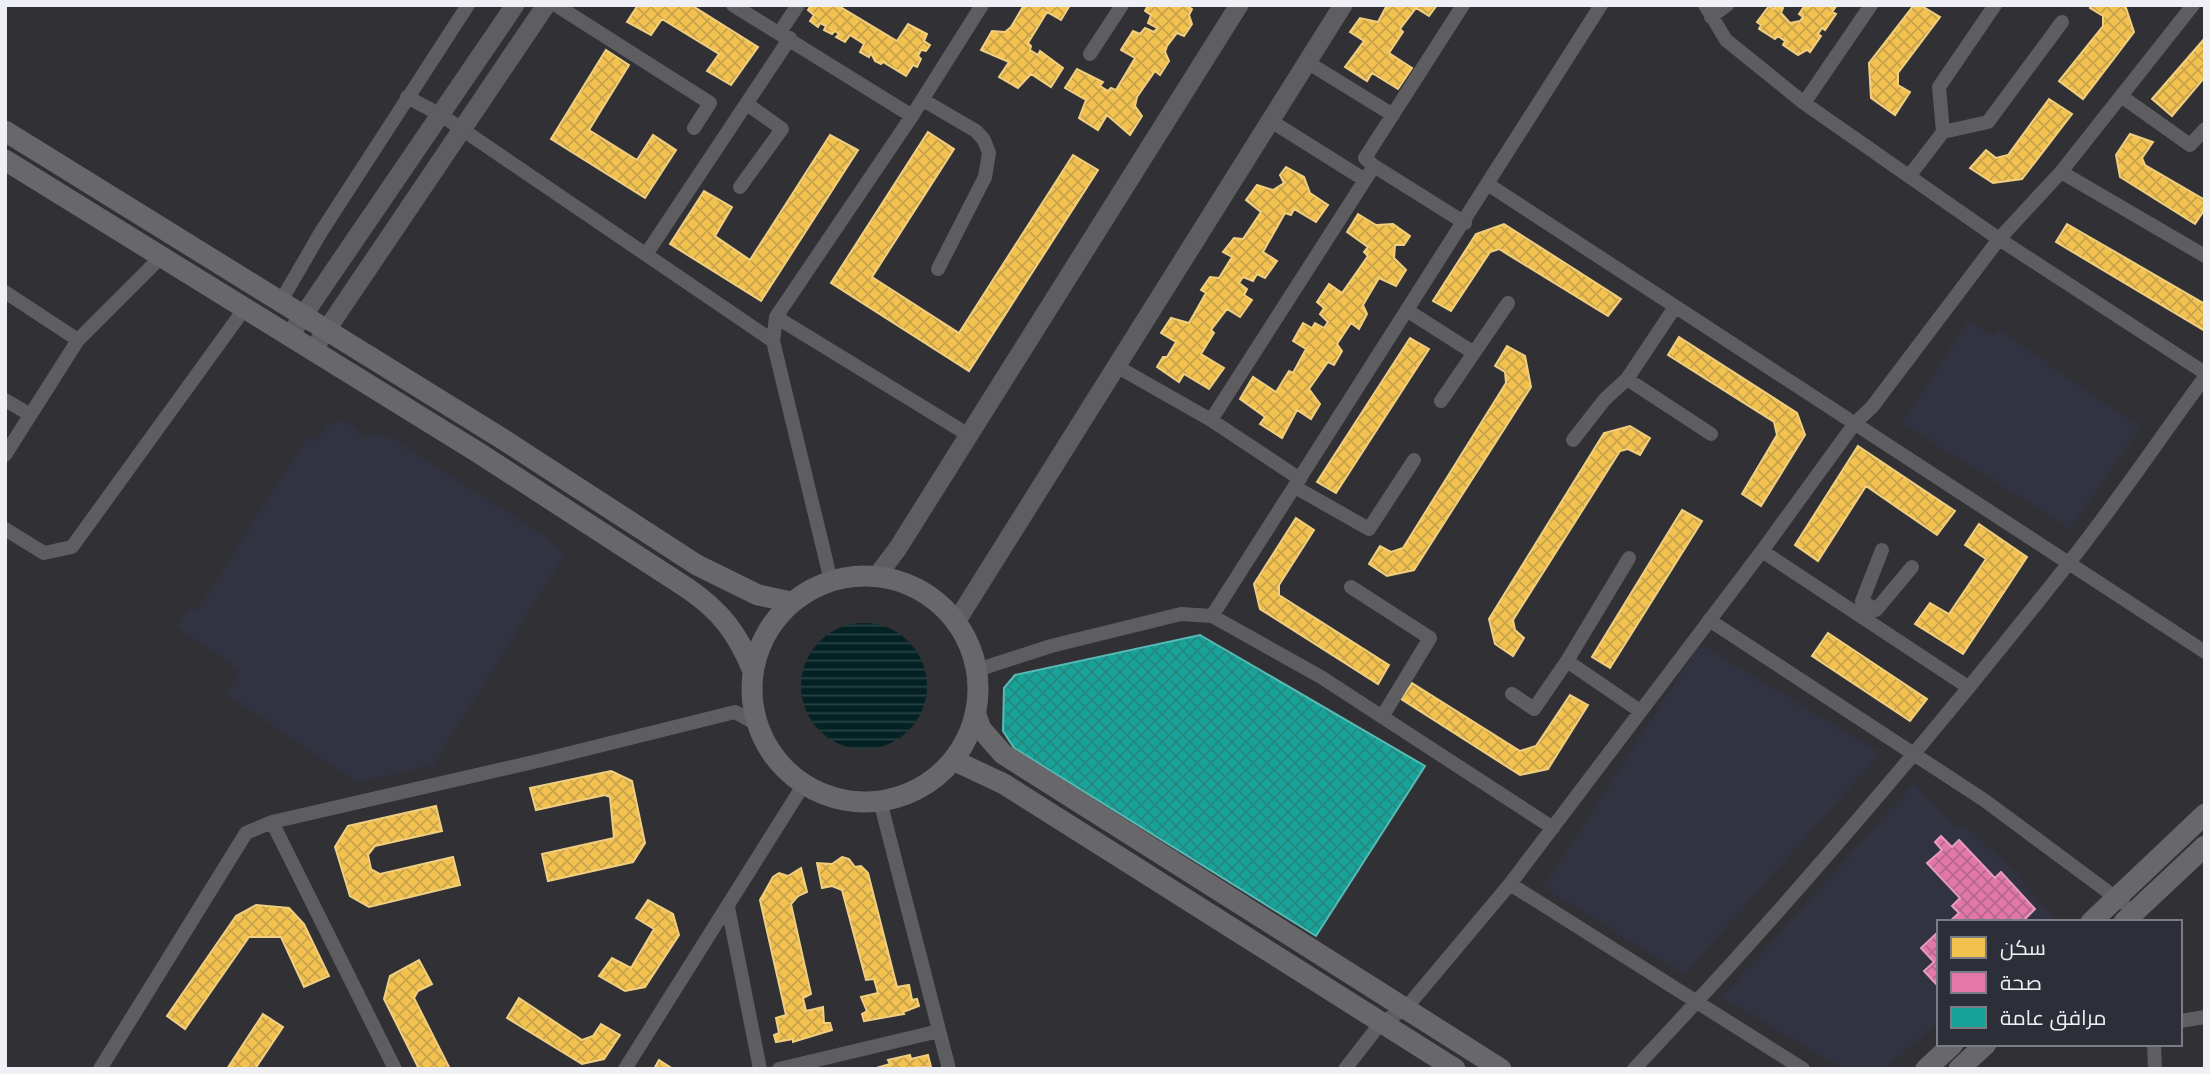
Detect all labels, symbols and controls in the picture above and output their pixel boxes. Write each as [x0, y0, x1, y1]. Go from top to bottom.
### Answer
legend [1937, 920, 2182, 1046]
text: سكن [2000, 936, 2046, 961]
text: صحة [2000, 971, 2042, 995]
text: مرافق عامة [2000, 1006, 2106, 1031]

